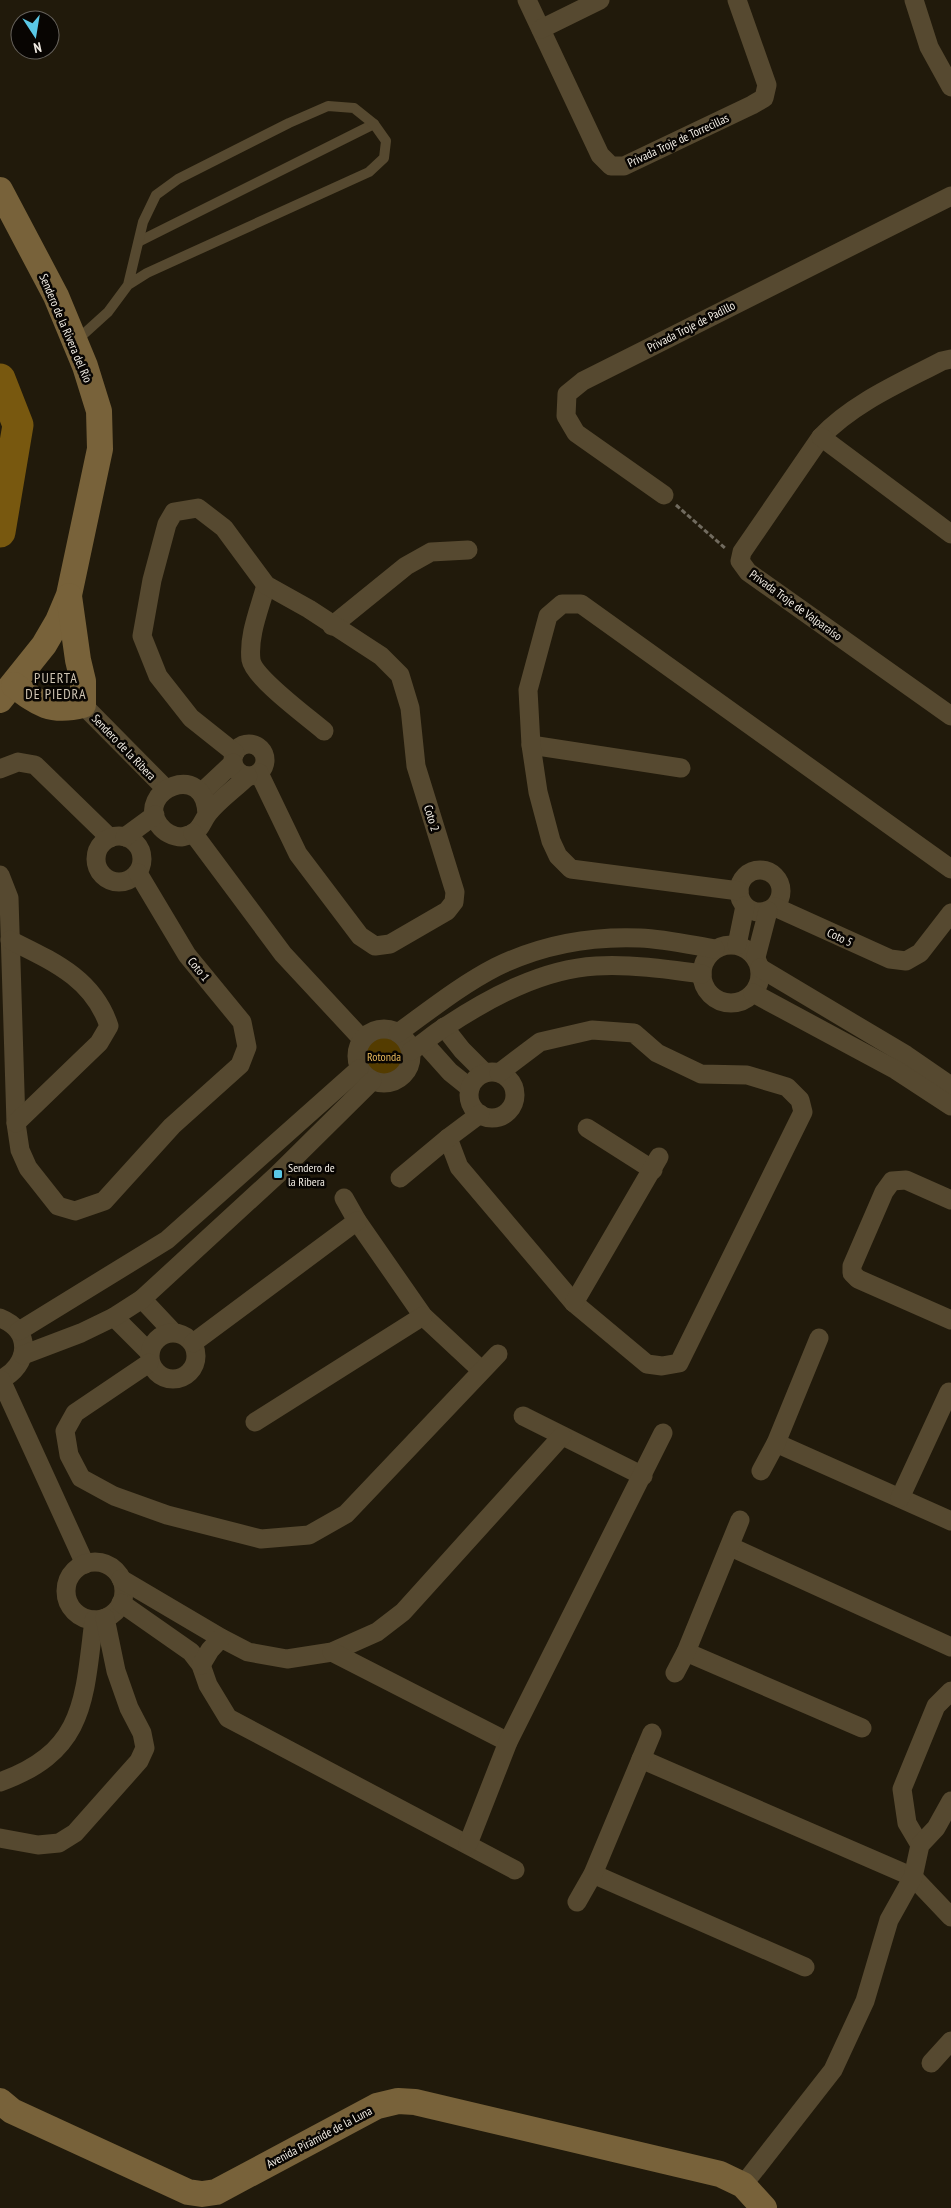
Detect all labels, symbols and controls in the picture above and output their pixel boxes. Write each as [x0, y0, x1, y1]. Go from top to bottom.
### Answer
north arrow [10, 10, 60, 60]
text: N [32, 38, 43, 57]
street label: Privada Troje de Torrecillas [625, 110, 731, 170]
street label: Sendero de la Rivera del Río [36, 271, 96, 385]
street label: Privada Troje de Padillo [644, 297, 738, 355]
street label: Privada Troje de Valparaíso [747, 566, 845, 644]
district label: PUERTA DE PIEDRA [25, 669, 87, 703]
street label: Sendero de la Ribera [89, 711, 159, 783]
street label: Coto 2 [421, 803, 443, 833]
street label: Coto 5 [825, 925, 855, 949]
street label: Coto 1 [185, 954, 213, 984]
park label: Rotonda [367, 1049, 401, 1064]
place label: Sendero de la Ribera [288, 1160, 335, 1189]
marker: Sendero de la Ribera [272, 1168, 284, 1180]
street label: Avenida Pirámide de la Luna [264, 2103, 375, 2171]

